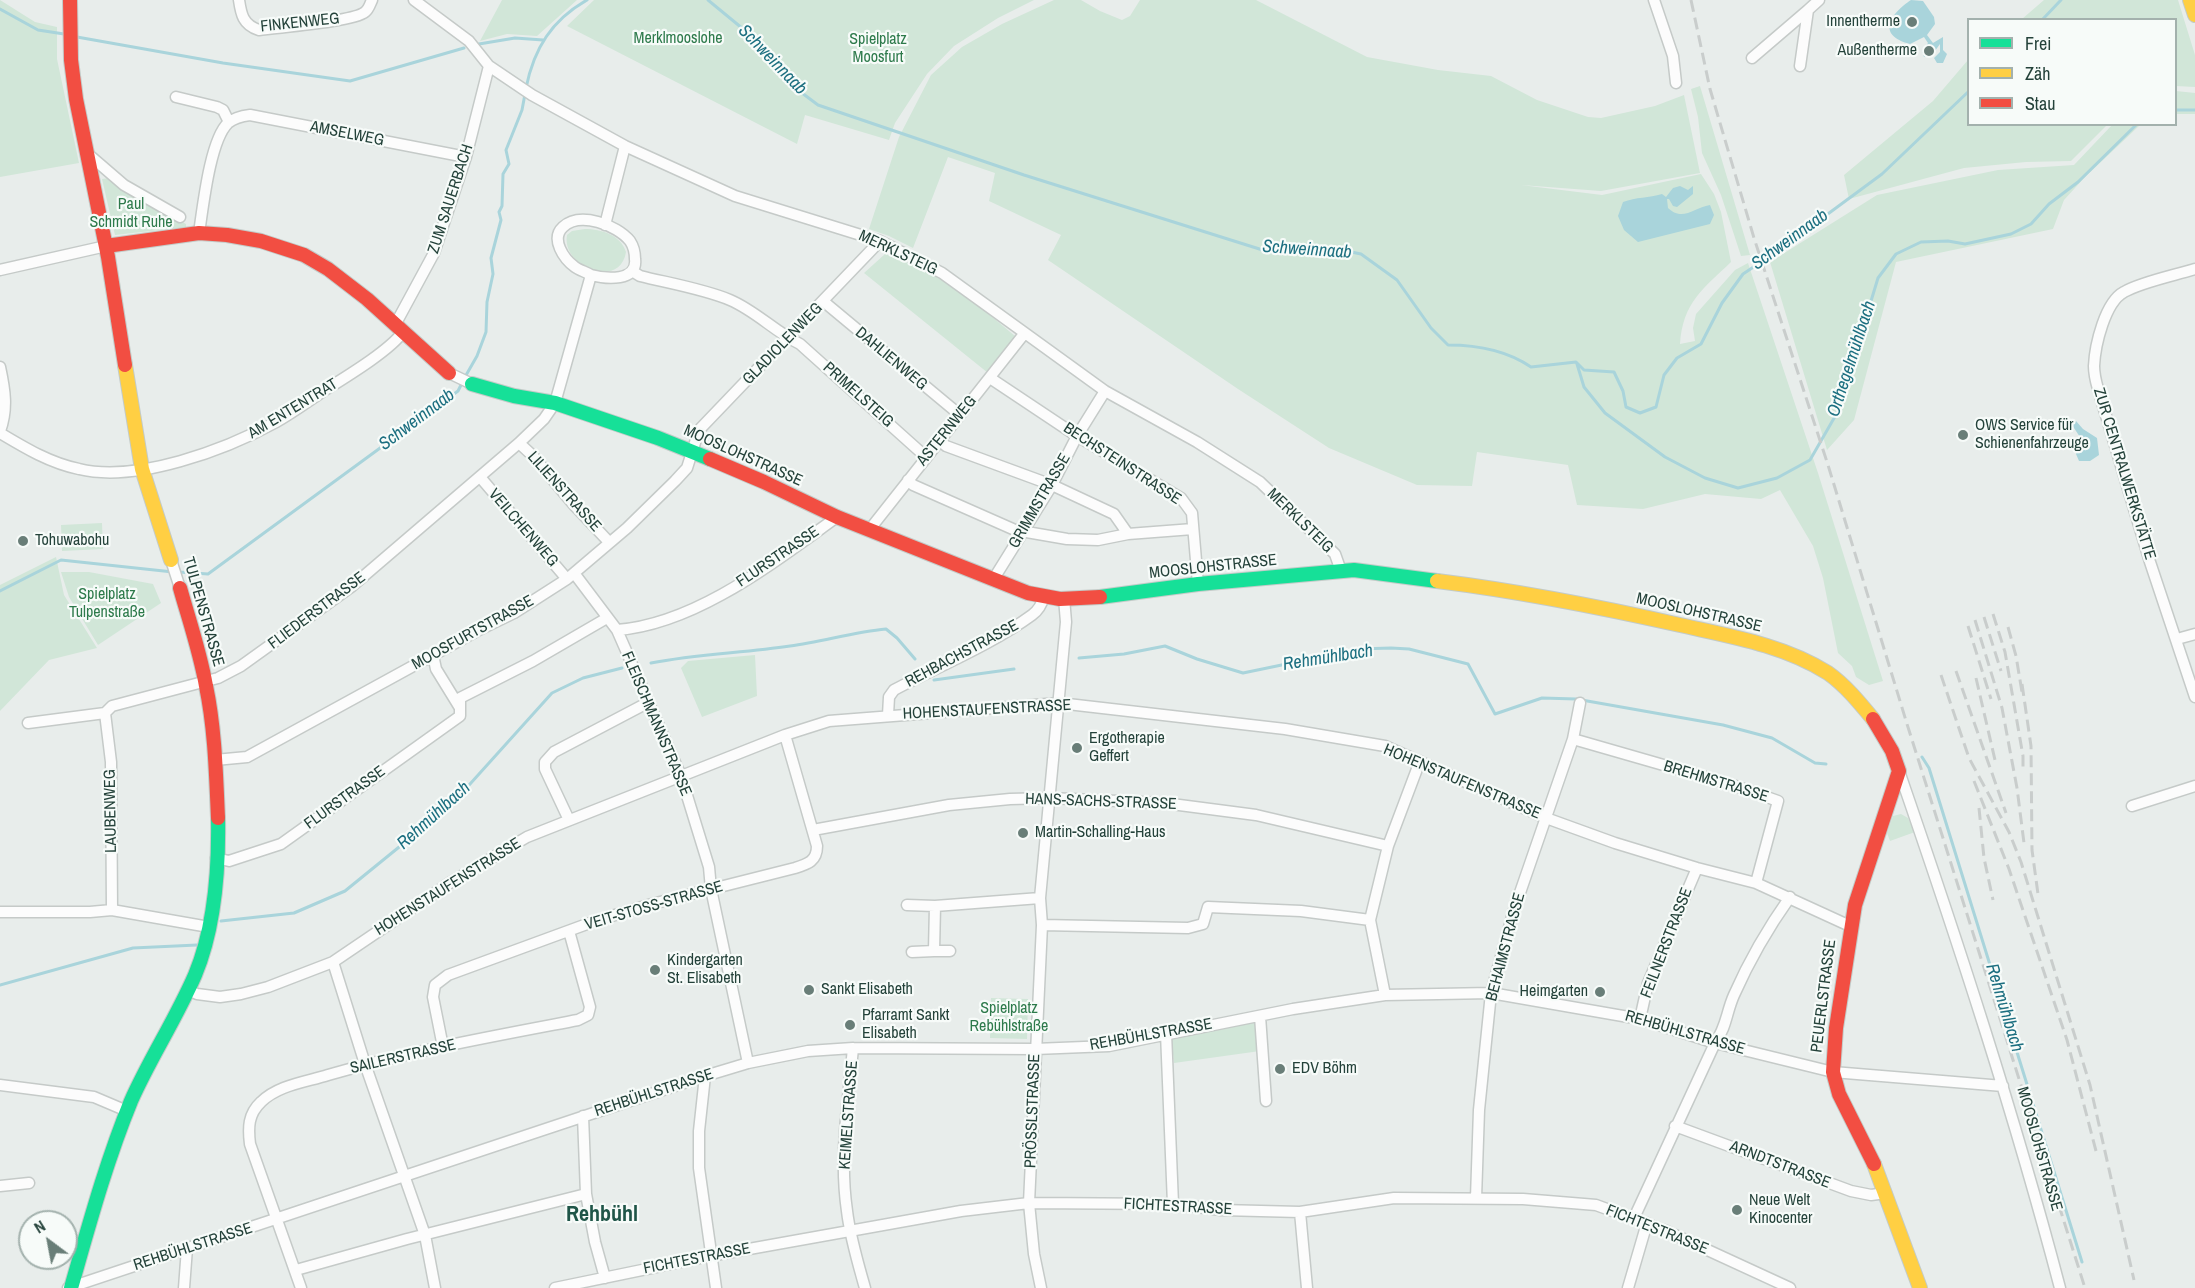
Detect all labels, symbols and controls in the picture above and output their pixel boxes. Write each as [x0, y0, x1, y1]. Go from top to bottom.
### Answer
street label: FINKENWEG [259, 9, 341, 37]
place label: Innentherme [1826, 12, 1900, 32]
marker: Innentherme [1905, 15, 1919, 29]
legend [1967, 18, 2177, 126]
water label: Schweinnaab [733, 20, 811, 100]
park label: Merklmooslohe [634, 29, 722, 49]
park label: Spielplatz Moosfurt [849, 30, 907, 68]
text: Frei [2025, 31, 2051, 56]
place label: Außentherme [1838, 41, 1917, 61]
marker: Außentherme [1922, 44, 1936, 58]
text: Zäh [2025, 61, 2050, 86]
text: Stau [2025, 91, 2055, 116]
street label: AMSELWEG [308, 117, 386, 151]
street label: ZUM SAUERBACH [424, 142, 478, 256]
park label: Paul Schmidt Ruhe [89, 195, 173, 233]
water label: Schweinnaab [1747, 205, 1833, 275]
street label: MERKLSTEIG [856, 226, 940, 280]
water label: Schweinnaab [1262, 236, 1352, 264]
water label: Orthegelmühlbach [1823, 298, 1881, 420]
street label: GLADIOLENWEG [739, 299, 827, 389]
street label: DAHLIENWEG [851, 323, 931, 395]
street label: PRIMELSTEIG [819, 358, 897, 432]
street label: AM ENTENTRAT [245, 375, 341, 443]
water label: Schweinnaab [375, 384, 459, 456]
street label: ZUR CENTRALWERKSTÄTTE [2089, 386, 2159, 562]
street label: ASTERNWEG [913, 392, 981, 470]
place label: OWS Service für Schienenfahrzeuge [1975, 416, 2089, 454]
street label: BECHSTEINSTRASSE [1060, 419, 1184, 509]
street label: MOOSLOHSTRASSE [680, 421, 806, 491]
marker: OWS Service für Schienenfahrzeuge [1956, 428, 1970, 442]
street label: LILIENSTRASSE [523, 448, 605, 536]
street label: GRIMMSTRASSE [1005, 450, 1075, 552]
street label: VEILCHENWEG [484, 485, 562, 571]
street label: MERKLSTEIG [1263, 485, 1337, 557]
street label: FLURSTRASSE [733, 522, 823, 592]
place label: Tohuwabohu [35, 531, 109, 551]
marker: Tohuwabohu [16, 534, 30, 548]
street label: MOOSLOHSTRASSE [1148, 551, 1278, 583]
street label: TULPENSTRASSE [178, 555, 228, 669]
street label: FLIEDERSTRASSE [265, 568, 369, 654]
park label: Spielplatz Tulpenstraße [69, 585, 145, 623]
street label: MOOSLOHSTRASSE [1634, 589, 1764, 637]
street label: MOOSFURTSTRASSE [409, 592, 537, 674]
street label: REHBACHSTRASSE [902, 616, 1022, 692]
water label: Rehmühlbach [1281, 640, 1375, 676]
street label: FLEISCHMANNSTRASSE [617, 649, 695, 799]
street label: HOHENSTAUFENSTRASSE [902, 696, 1072, 724]
place label: Ergotherapie Geffert [1089, 729, 1165, 767]
street label: HOHENSTAUFENSTRASSE [1381, 740, 1543, 824]
marker: Ergotherapie Geffert [1070, 741, 1084, 755]
street label: BREHMSTRASSE [1661, 757, 1771, 807]
street label: FLURSTRASSE [301, 762, 389, 834]
street label: LAUBENWEG [101, 769, 121, 853]
water label: Rehmühlbach [393, 778, 475, 854]
street label: HANS-SACHS-STRASSE [1025, 790, 1177, 814]
place label: Martin-Schalling-Haus [1035, 823, 1166, 843]
marker: Martin-Schalling-Haus [1016, 826, 1030, 840]
street label: HOHENSTAUFENSTRASSE [371, 834, 525, 940]
street label: VEIT-STOSS-STRASSE [583, 877, 725, 935]
street label: FEILNERSTRASSE [1637, 885, 1697, 1001]
street label: BEHAIMSTRASSE [1482, 891, 1530, 1003]
street label: PEUERLSTRASSE [1808, 938, 1840, 1054]
place label: Kindergarten St. Elisabeth [667, 951, 743, 989]
water label: Rehmühlbach [1980, 961, 2028, 1055]
marker: Kindergarten St. Elisabeth [648, 963, 662, 977]
place label: Sankt Elisabeth [821, 980, 913, 1000]
place label: Heimgarten [1519, 982, 1588, 1002]
marker: Sankt Elisabeth [802, 983, 816, 997]
marker: Heimgarten [1593, 985, 1607, 999]
park label: Spielplatz Rebühlstraße [970, 999, 1048, 1037]
place label: Pfarramt Sankt Elisabeth [862, 1006, 950, 1044]
street label: REHBÜHLSTRASSE [1623, 1007, 1747, 1059]
street label: REHBÜHLSTRASSE [1088, 1015, 1214, 1055]
marker: Pfarramt Sankt Elisabeth [843, 1018, 857, 1032]
street label: SAILERSTRASSE [348, 1036, 458, 1078]
street label: PRÖSSLSTRASSE [1021, 1053, 1045, 1169]
place label: EDV Böhm [1292, 1059, 1357, 1079]
street label: KEIMELSTRASSE [836, 1060, 862, 1170]
marker: EDV Böhm [1273, 1062, 1287, 1076]
street label: REHBÜHLSTRASSE [592, 1065, 716, 1121]
street label: MOOSLOHSTRASSE [2012, 1085, 2066, 1213]
street label: ARNDTSTRASSE [1727, 1137, 1833, 1193]
place label: Neue Welt Kinocenter [1749, 1191, 1812, 1229]
street label: FICHTESTRASSE [1123, 1195, 1233, 1219]
street label: FICHTESTRASSE [1603, 1201, 1711, 1259]
district label: Rehbühl [566, 1202, 638, 1228]
marker: Neue Welt Kinocenter [1730, 1203, 1744, 1217]
north arrow [18, 1210, 78, 1270]
text: N [30, 1215, 49, 1238]
street label: REHBÜHLSTRASSE [131, 1219, 255, 1275]
street label: FICHTESTRASSE [642, 1239, 752, 1279]

